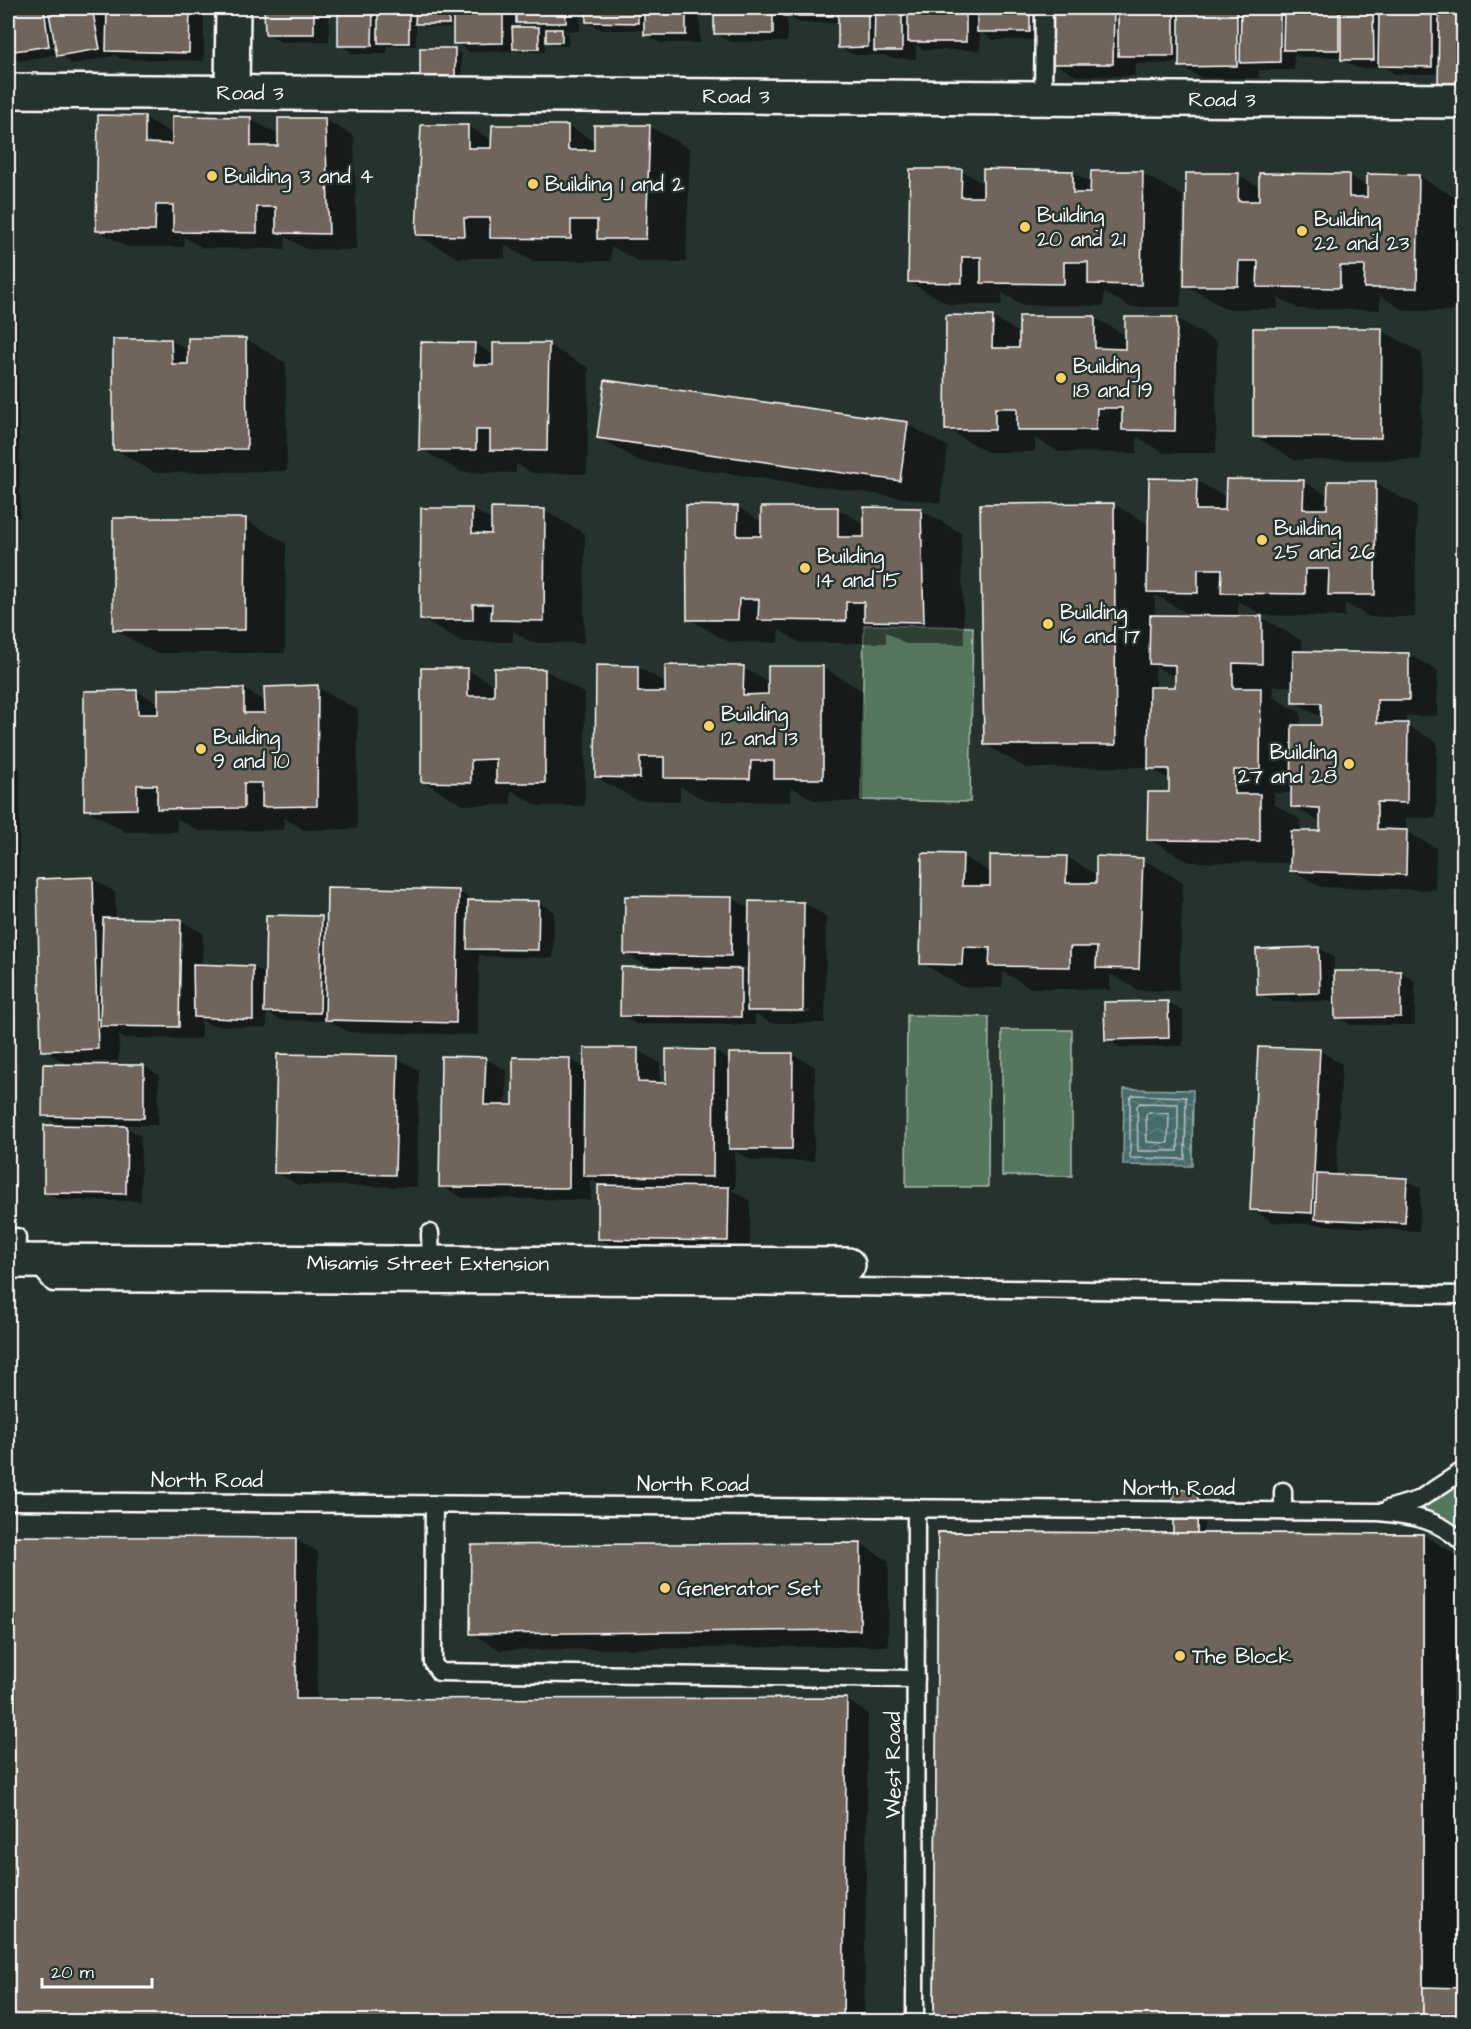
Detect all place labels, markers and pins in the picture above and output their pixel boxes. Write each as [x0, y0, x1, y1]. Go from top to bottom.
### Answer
place label: Building 3 and 4 [224, 162, 374, 193]
marker: Building 3 and 4 [205, 169, 219, 183]
place label: Building 1 and 2 [545, 170, 684, 201]
marker: Building 1 and 2 [526, 177, 540, 191]
place label: Building 20 and 21 [1037, 201, 1126, 254]
place label: Building 22 and 23 [1314, 205, 1410, 258]
marker: Building 20 and 21 [1018, 220, 1032, 234]
marker: Building 22 and 23 [1295, 224, 1309, 238]
place label: Building 18 and 19 [1073, 352, 1153, 405]
marker: Building 18 and 19 [1054, 371, 1068, 385]
place label: Building 25 and 26 [1274, 514, 1375, 567]
marker: Building 25 and 26 [1255, 533, 1269, 547]
place label: Building 14 and 15 [817, 542, 900, 595]
marker: Building 14 and 15 [798, 561, 812, 575]
place label: Building 16 and 17 [1060, 598, 1140, 651]
marker: Building 16 and 17 [1041, 617, 1055, 631]
place label: Building 12 and 13 [721, 700, 798, 753]
marker: Building 12 and 13 [702, 719, 716, 733]
place label: Building 9 and 10 [213, 723, 290, 776]
place label: Building 27 and 28 [1238, 738, 1337, 791]
marker: Building 9 and 10 [194, 742, 208, 756]
marker: Building 27 and 28 [1342, 757, 1356, 771]
place label: Generator Set [677, 1574, 821, 1603]
marker: Generator Set [658, 1581, 672, 1595]
place label: The Block [1192, 1642, 1292, 1671]
marker: The Block [1173, 1649, 1187, 1663]

